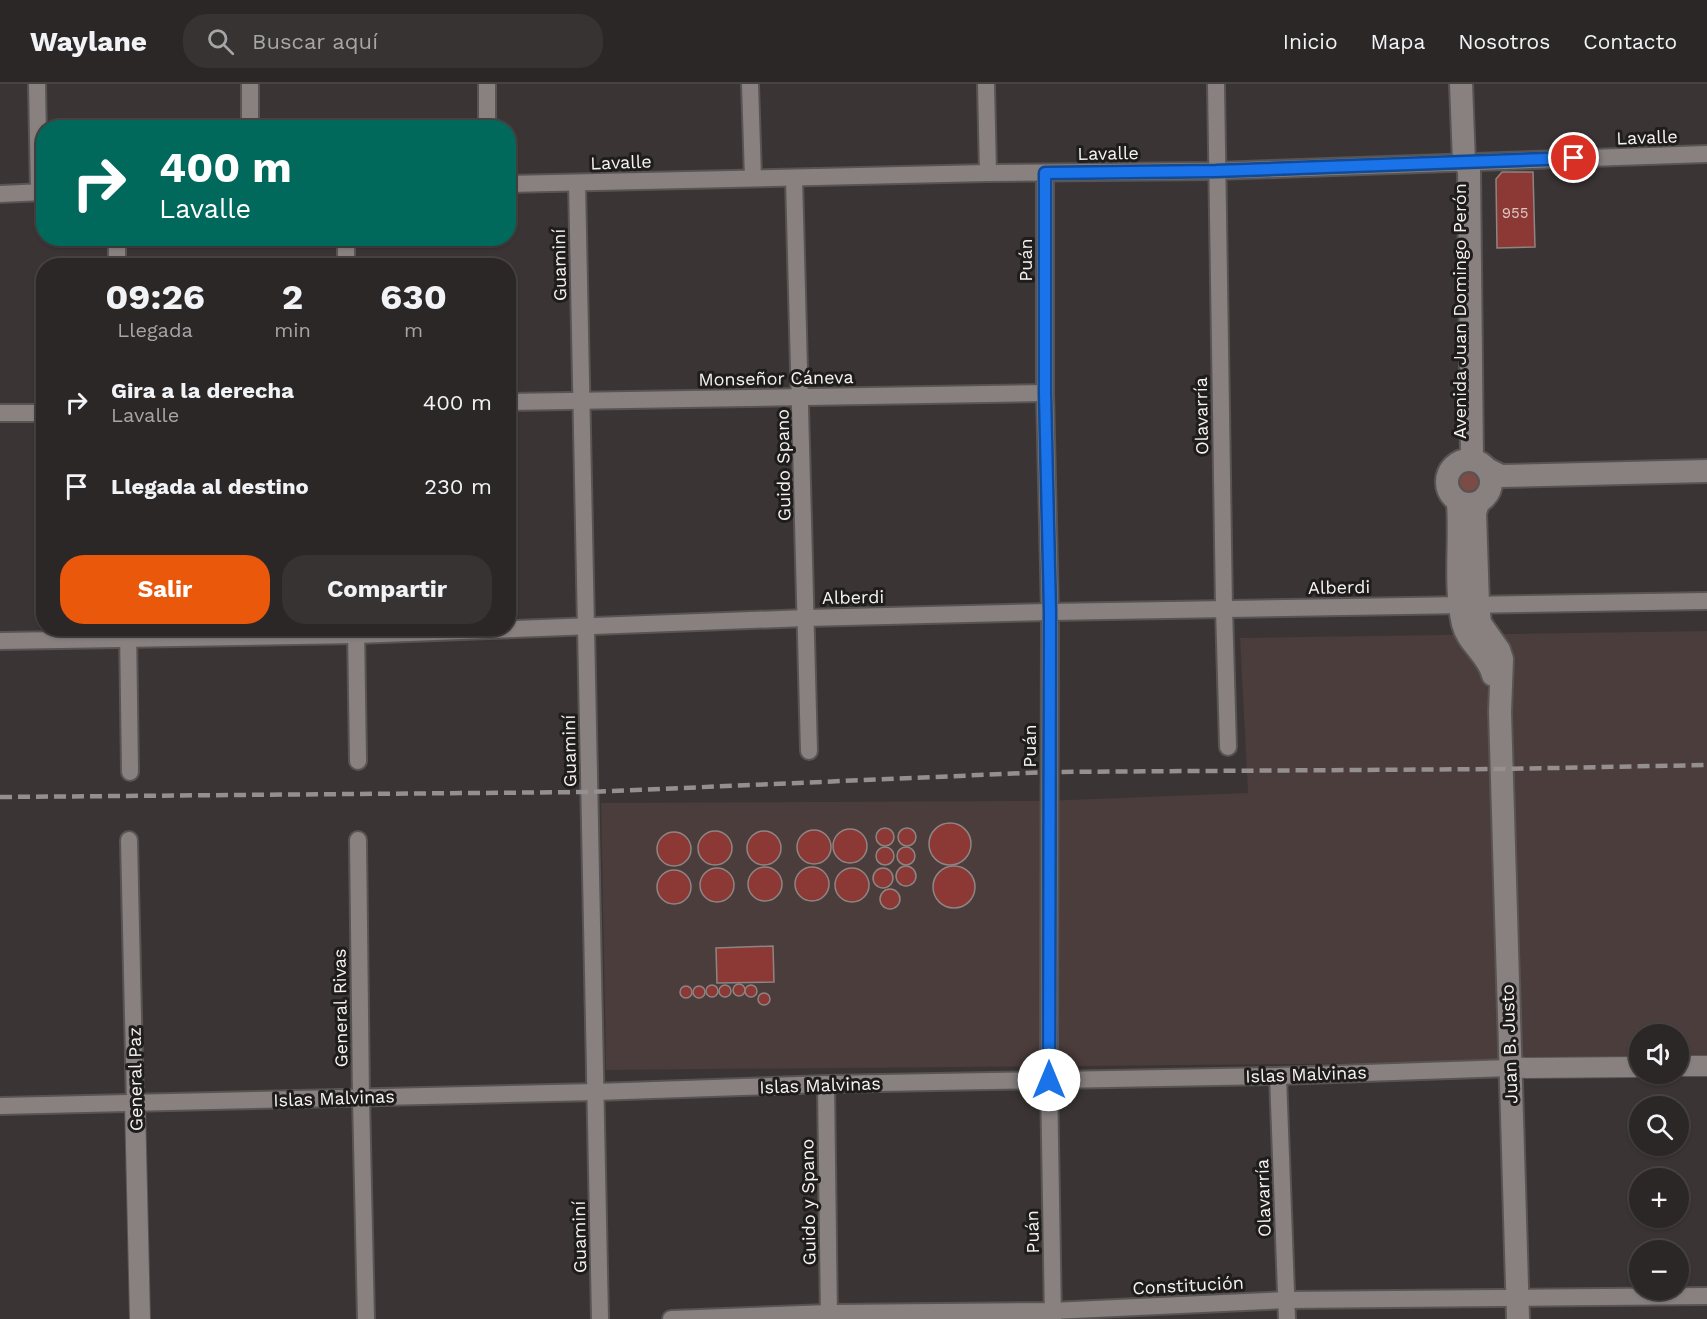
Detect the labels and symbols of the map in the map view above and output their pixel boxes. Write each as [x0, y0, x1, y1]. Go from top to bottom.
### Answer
street label: Lavalle [1616, 125, 1678, 149]
pin [1548, 132, 1599, 183]
street label: Lavalle [1077, 142, 1139, 164]
street label: Lavalle [590, 150, 652, 174]
street label: Avenida Juan Domingo Perón [1449, 183, 1470, 439]
house number: 955 [1502, 204, 1528, 222]
street label: Guaminí [548, 229, 570, 301]
street label: Puán [1015, 238, 1036, 282]
street label: Monseñor Cáneva [698, 366, 854, 390]
street label: Olavarría [1190, 377, 1212, 455]
street label: Guido Spano [772, 409, 794, 521]
street label: Alberdi [1308, 576, 1370, 598]
street label: Alberdi [822, 586, 884, 608]
street label: Guaminí [558, 715, 580, 787]
street label: Puán [1019, 724, 1040, 768]
street label: General Rivas [328, 948, 352, 1068]
street label: Juan B. Justo [1496, 984, 1522, 1104]
street label: General Paz [124, 1027, 146, 1131]
position arrow [1017, 1048, 1081, 1112]
street label: Islas Malvinas [1245, 1061, 1367, 1087]
street label: Islas Malvinas [759, 1072, 881, 1098]
street label: Islas Malvinas [273, 1085, 395, 1111]
street label: Guido y Spano [796, 1139, 820, 1265]
street label: Olavarría [1251, 1159, 1275, 1237]
street label: Guaminí [568, 1201, 590, 1273]
street label: Puán [1021, 1210, 1043, 1254]
street label: Constitución [1132, 1272, 1244, 1298]

